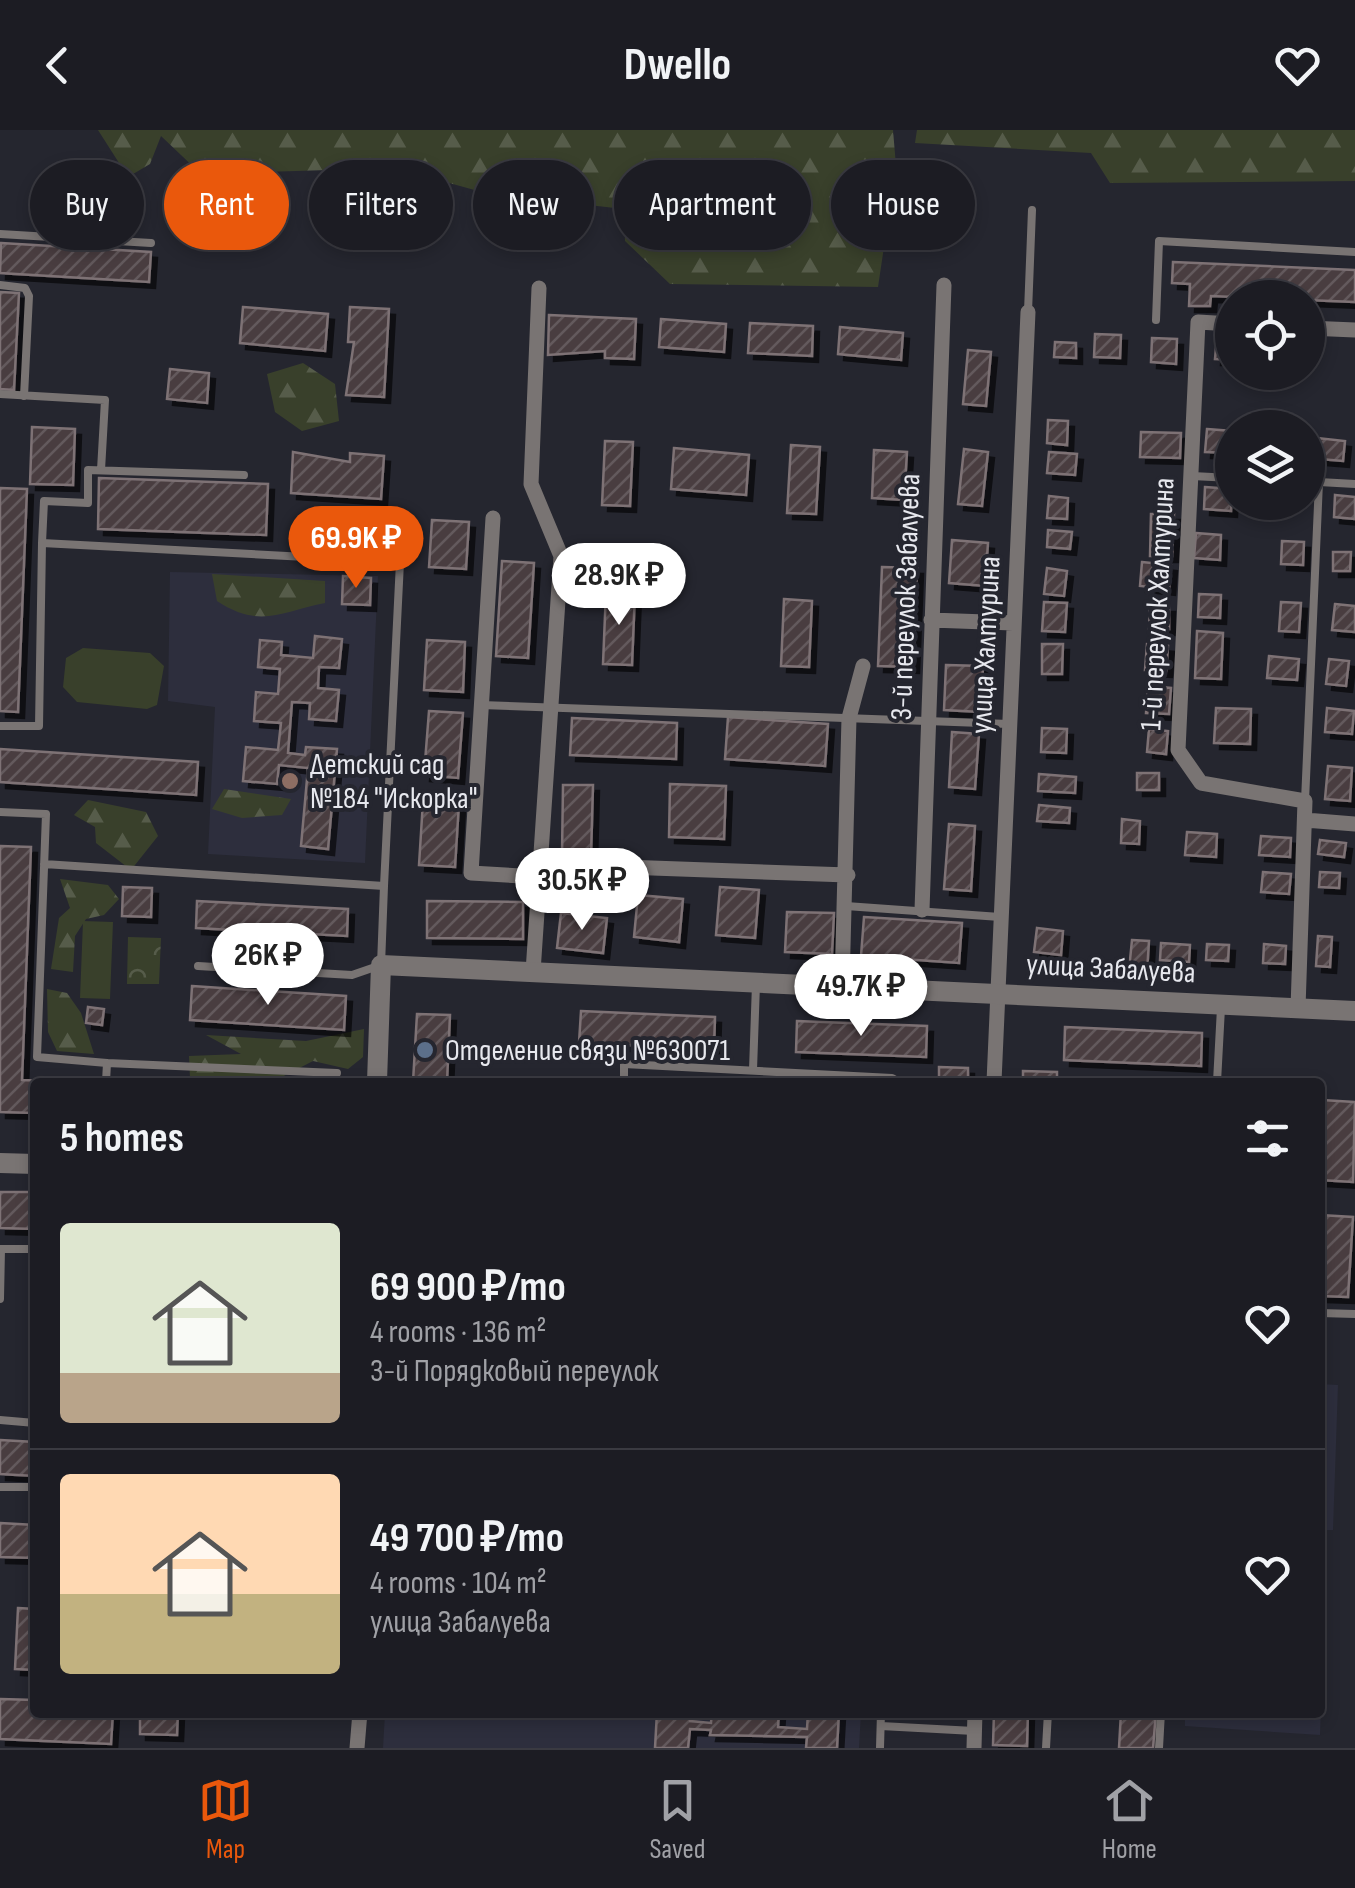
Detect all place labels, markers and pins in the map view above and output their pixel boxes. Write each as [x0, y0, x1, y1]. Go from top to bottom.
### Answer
pin: 69.9K ₽ [264, 506, 448, 591]
pin: 28.9K ₽ [527, 543, 711, 628]
place label: Детский сад №184 "Искорка" [310, 747, 477, 817]
marker: Детский сад №184 "Искорка" [279, 770, 301, 792]
pin: 30.5K ₽ [490, 848, 674, 933]
pin: 26K ₽ [198, 923, 338, 1008]
pin: 49.7K ₽ [769, 954, 953, 1039]
place label: Отделение связи №630071 [445, 1033, 730, 1069]
marker: Отделение связи №630071 [414, 1039, 436, 1061]

